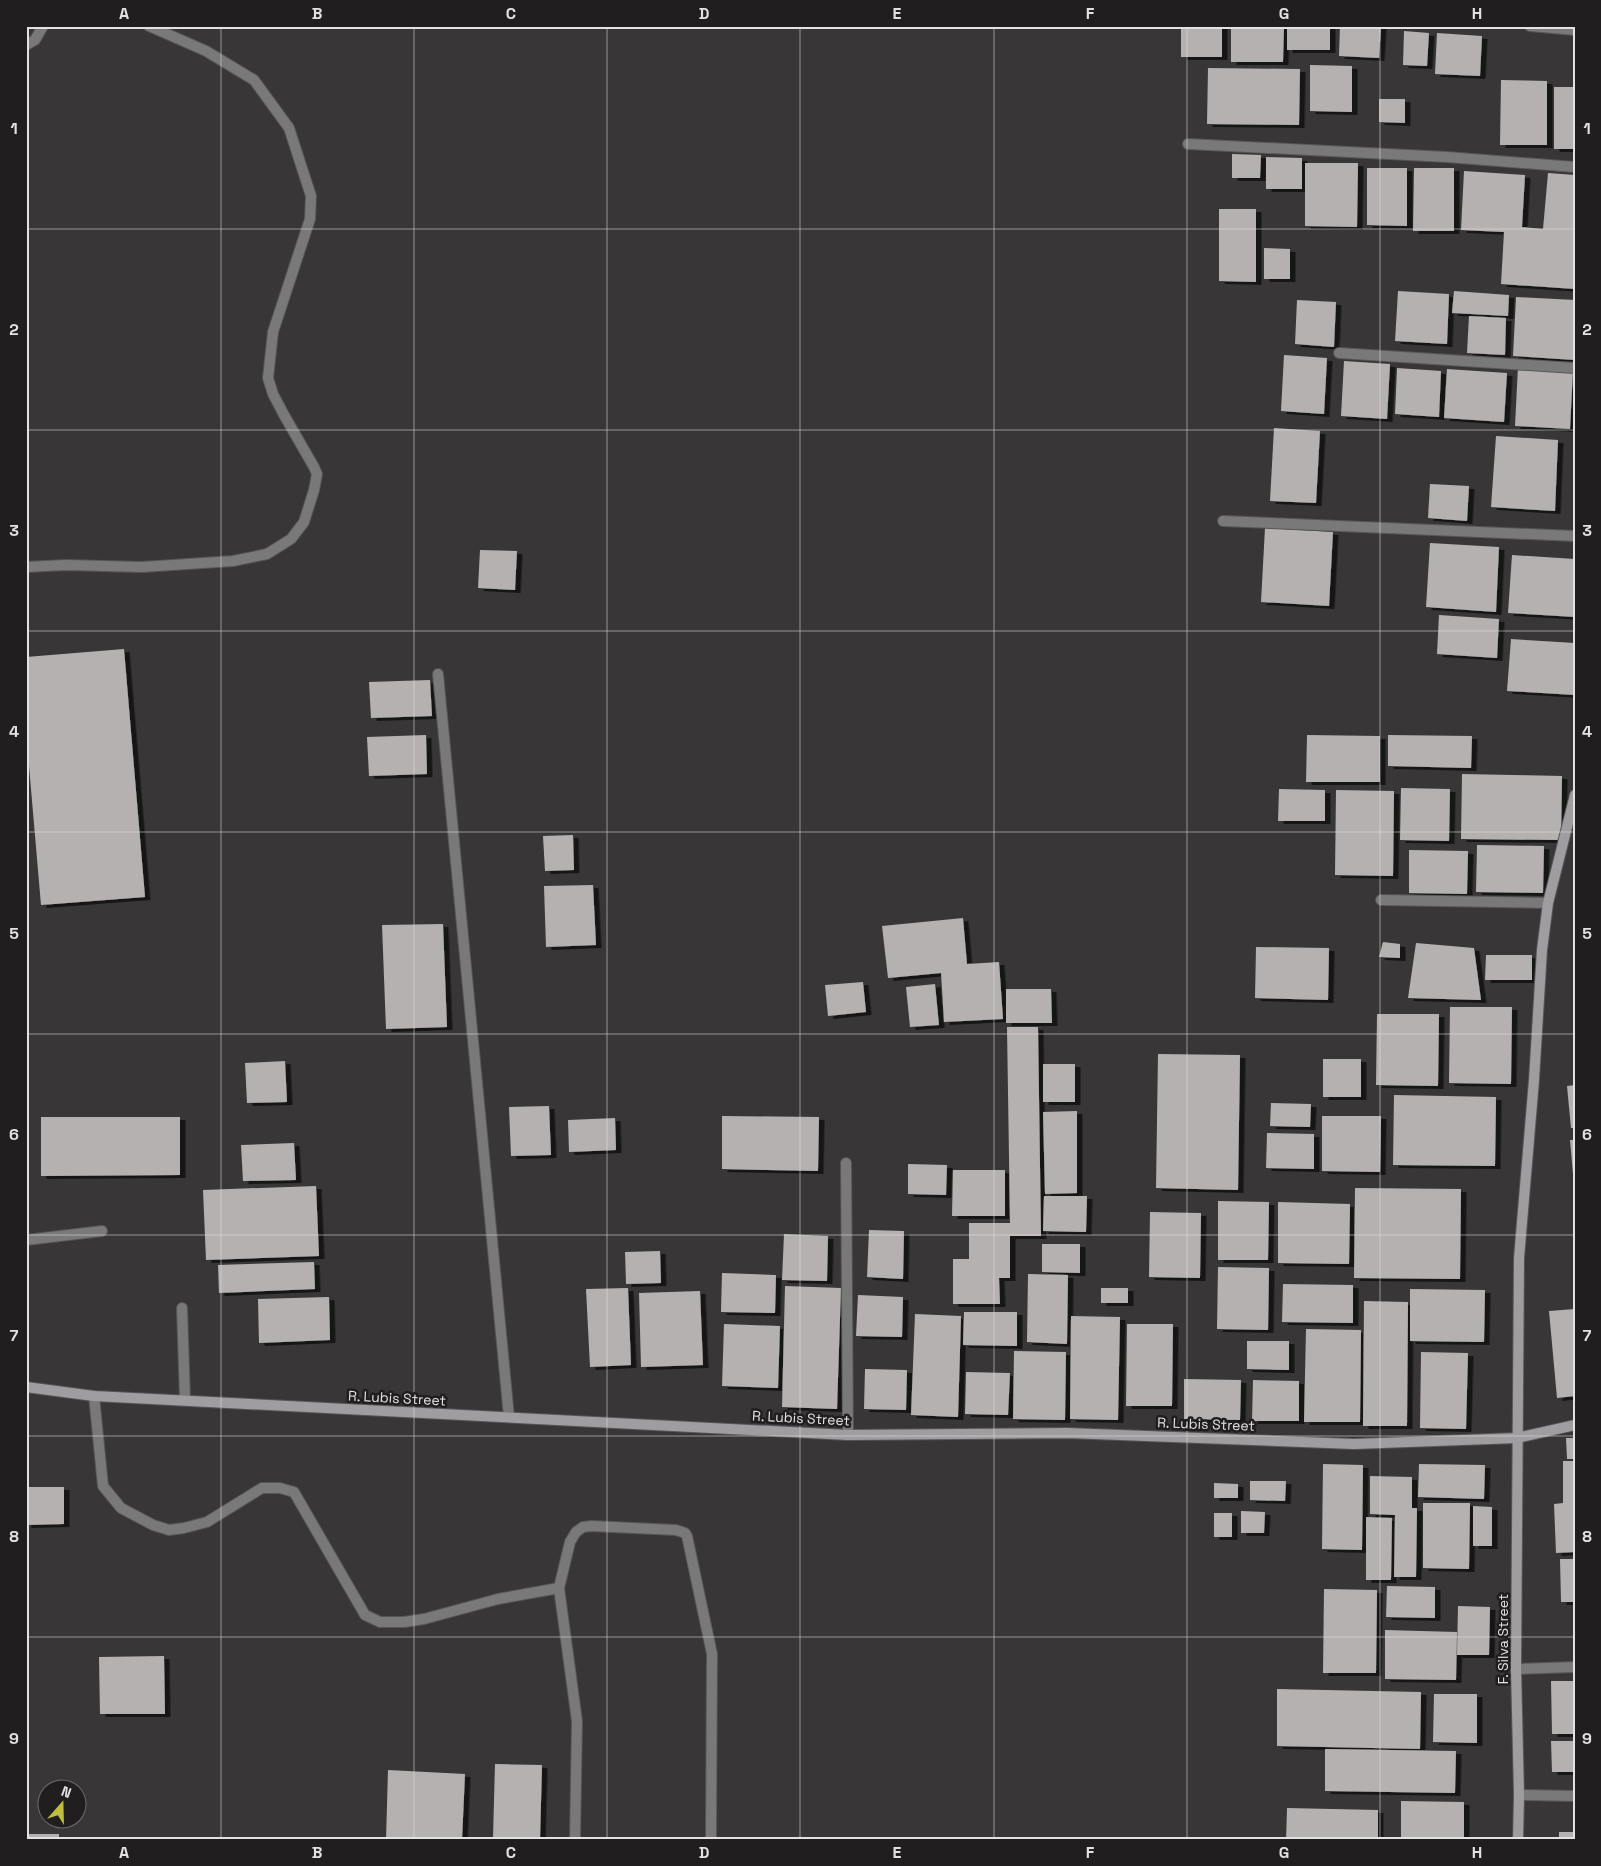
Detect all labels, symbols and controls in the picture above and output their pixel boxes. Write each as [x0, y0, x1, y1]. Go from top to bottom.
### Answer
text: A [119, 3, 129, 24]
text: B [312, 3, 322, 24]
text: C [506, 3, 516, 24]
text: D [699, 3, 709, 24]
text: E [893, 3, 902, 24]
text: F [1086, 3, 1095, 24]
text: G [1279, 3, 1289, 24]
text: H [1472, 3, 1482, 24]
text: 1 [10, 118, 18, 139]
text: 1 [1583, 118, 1591, 139]
text: 2 [9, 319, 19, 340]
text: 2 [1582, 319, 1592, 340]
text: 3 [9, 520, 19, 541]
text: 3 [1582, 520, 1592, 541]
text: 4 [9, 721, 19, 742]
text: 4 [1582, 721, 1592, 742]
text: 5 [9, 923, 19, 944]
text: 5 [1582, 923, 1592, 944]
text: 6 [9, 1124, 19, 1145]
text: 6 [1582, 1124, 1592, 1145]
text: 7 [10, 1325, 19, 1346]
text: 7 [1583, 1325, 1592, 1346]
street label: R. Lubis Street [348, 1386, 446, 1410]
street label: R. Lubis Street [752, 1406, 850, 1430]
street label: R. Lubis Street [1157, 1413, 1255, 1435]
text: 8 [9, 1526, 19, 1547]
text: 8 [1582, 1526, 1592, 1547]
street label: F. Silva Street [1494, 1594, 1512, 1684]
text: 9 [9, 1728, 19, 1749]
text: 9 [1582, 1728, 1592, 1749]
north arrow [38, 1778, 88, 1828]
text: N [59, 1782, 74, 1802]
text: A [119, 1842, 129, 1863]
text: B [312, 1842, 322, 1863]
text: C [506, 1842, 516, 1863]
text: D [699, 1842, 709, 1863]
text: E [893, 1842, 902, 1863]
text: F [1086, 1842, 1095, 1863]
text: G [1279, 1842, 1289, 1863]
text: H [1472, 1842, 1482, 1863]

